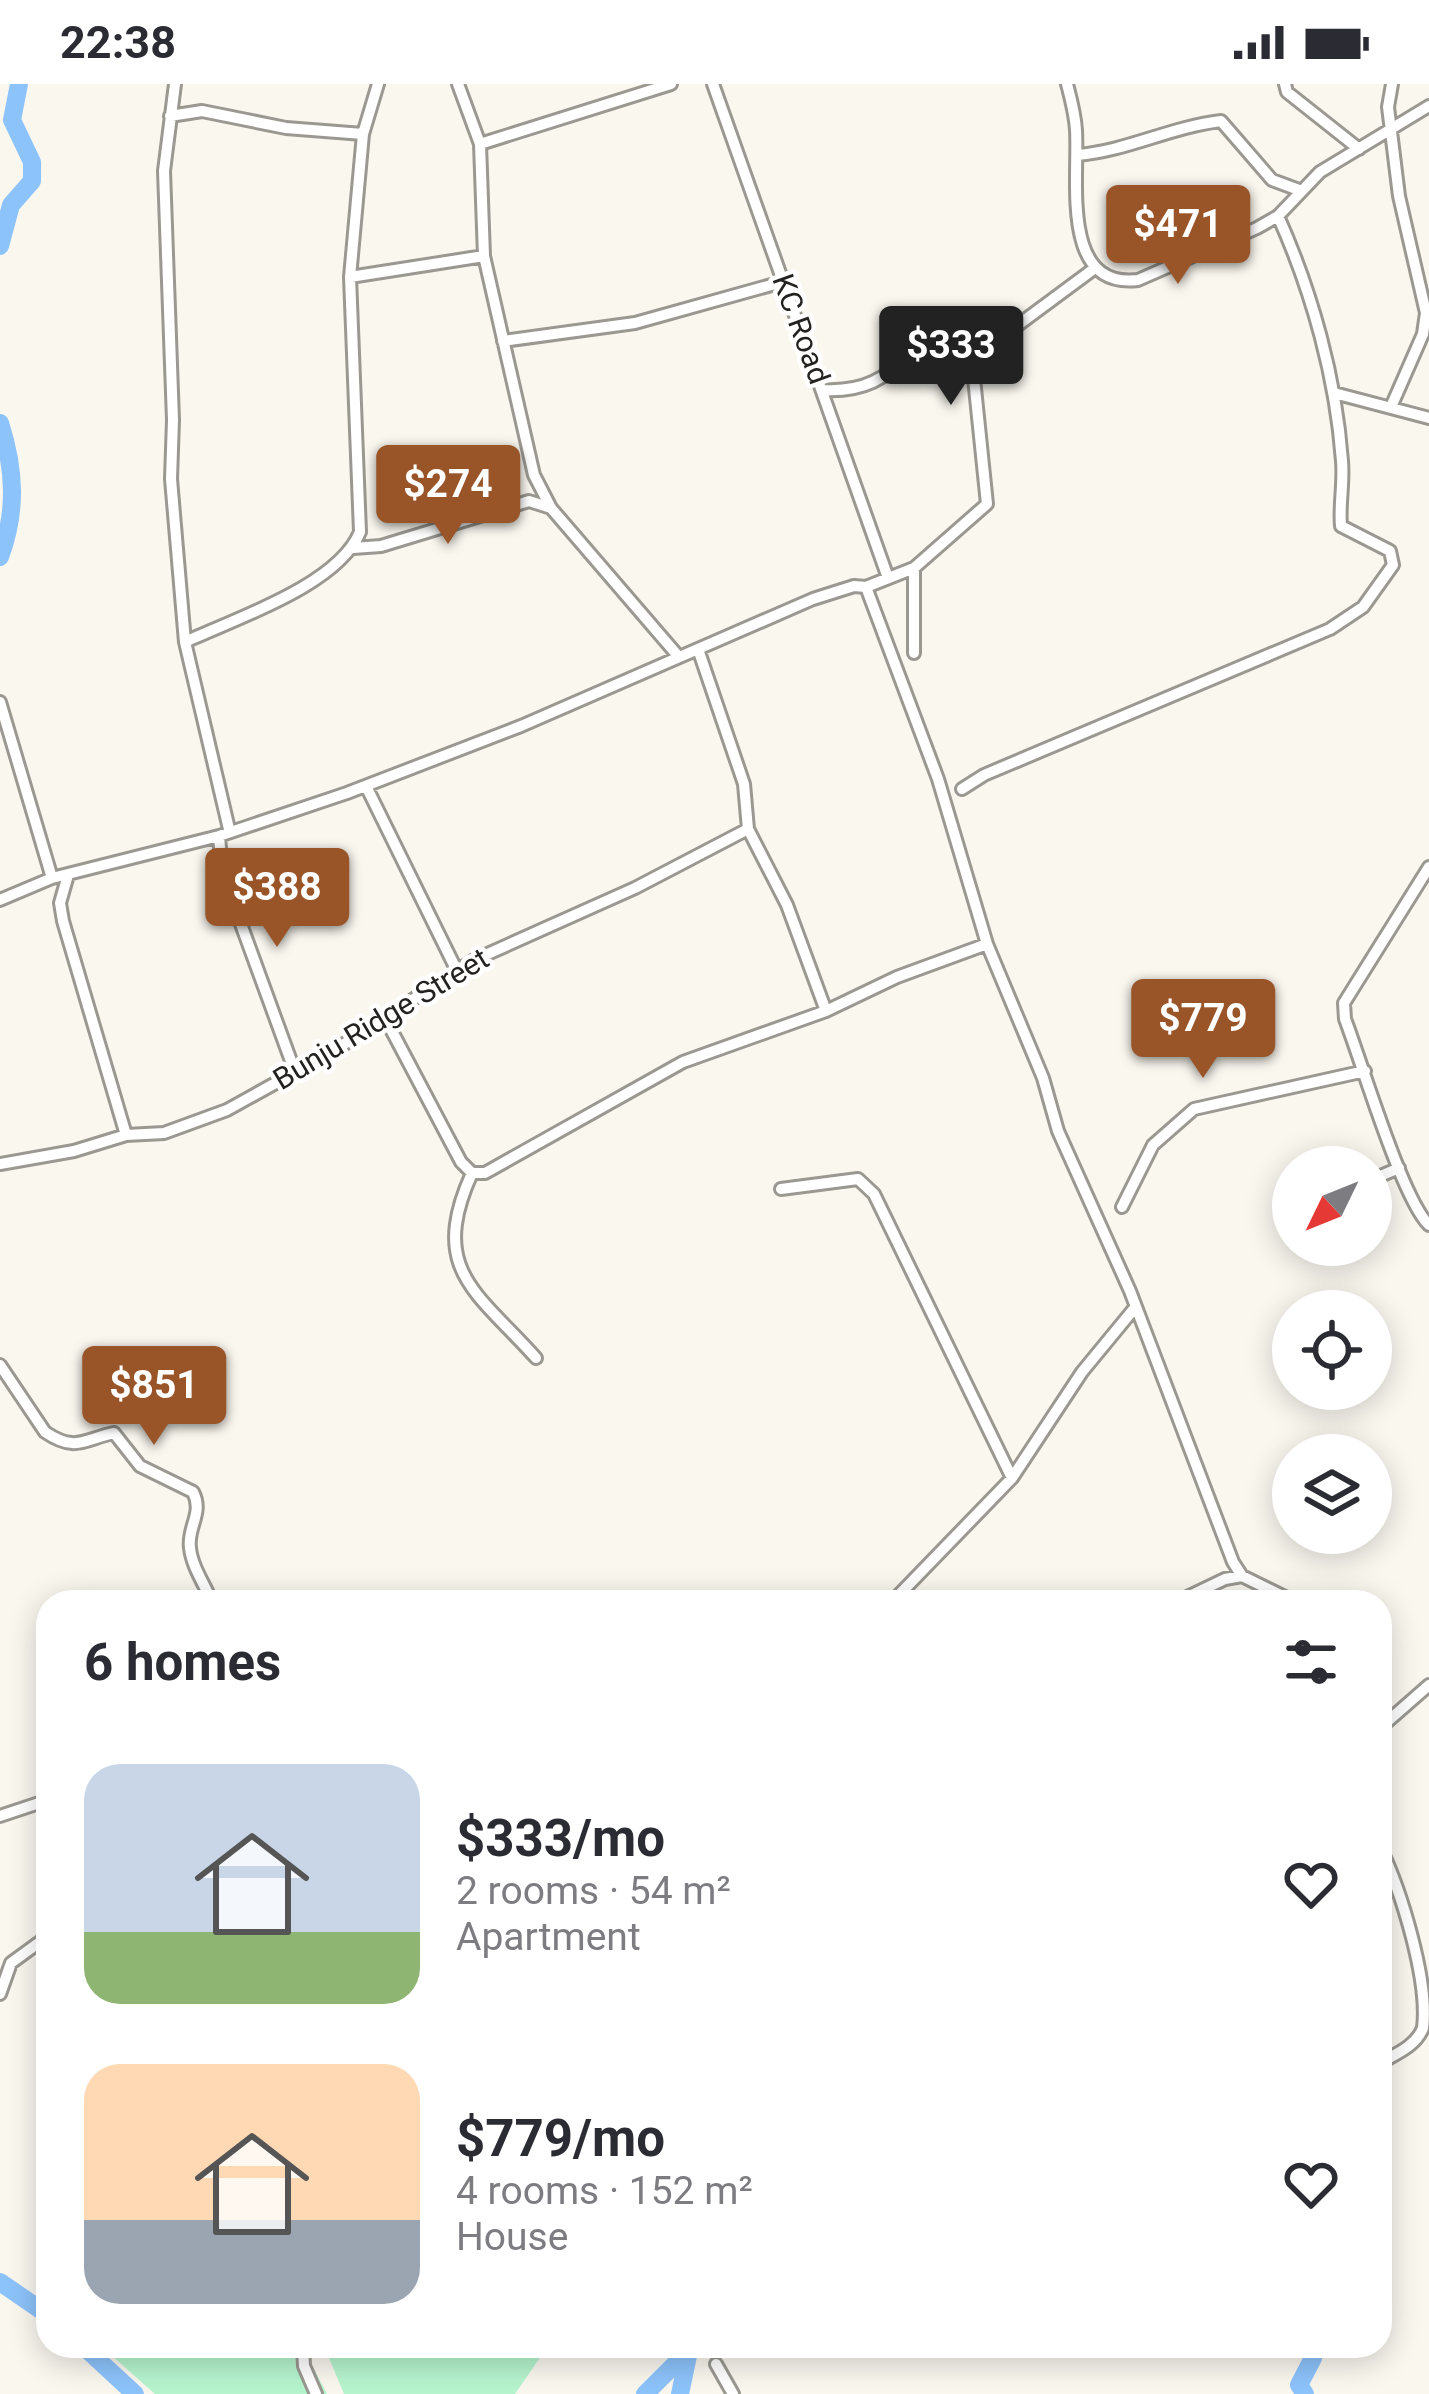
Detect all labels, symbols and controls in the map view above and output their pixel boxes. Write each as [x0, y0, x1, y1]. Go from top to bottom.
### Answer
text: 22:38 [60, 16, 176, 69]
pin: $471 [1107, 185, 1249, 287]
text: $471 [1133, 201, 1223, 247]
street label: KC Road [766, 269, 837, 388]
pin: $333 [880, 306, 1022, 408]
text: $333 [906, 322, 996, 368]
pin: $274 [377, 445, 519, 547]
text: $274 [403, 461, 493, 507]
pin: $388 [206, 848, 348, 950]
text: $388 [232, 864, 322, 910]
street label: Bunju Ridge Street [267, 940, 495, 1097]
pin: $779 [1132, 979, 1274, 1081]
text: $779 [1158, 995, 1248, 1041]
north arrow [1272, 1146, 1392, 1266]
map controls [1272, 1146, 1392, 1554]
button: locate [1272, 1290, 1392, 1410]
pin: $851 [83, 1346, 225, 1448]
text: $851 [109, 1362, 199, 1408]
button: layers [1272, 1434, 1392, 1554]
icon: filters [1278, 1629, 1344, 1695]
text: 6 homes [84, 1633, 281, 1692]
text: $333/mo [456, 1809, 665, 1868]
icon: home [180, 1812, 324, 1956]
icon: heart [1278, 1851, 1344, 1917]
text: 2 rooms · 54 m² [456, 1868, 731, 1914]
text: Apartment [456, 1914, 641, 1960]
text: $779/mo [456, 2109, 665, 2168]
icon: home [180, 2112, 324, 2256]
icon: heart [1278, 2151, 1344, 2217]
text: 4 rooms · 152 m² [456, 2168, 753, 2214]
text: House [456, 2214, 568, 2260]

